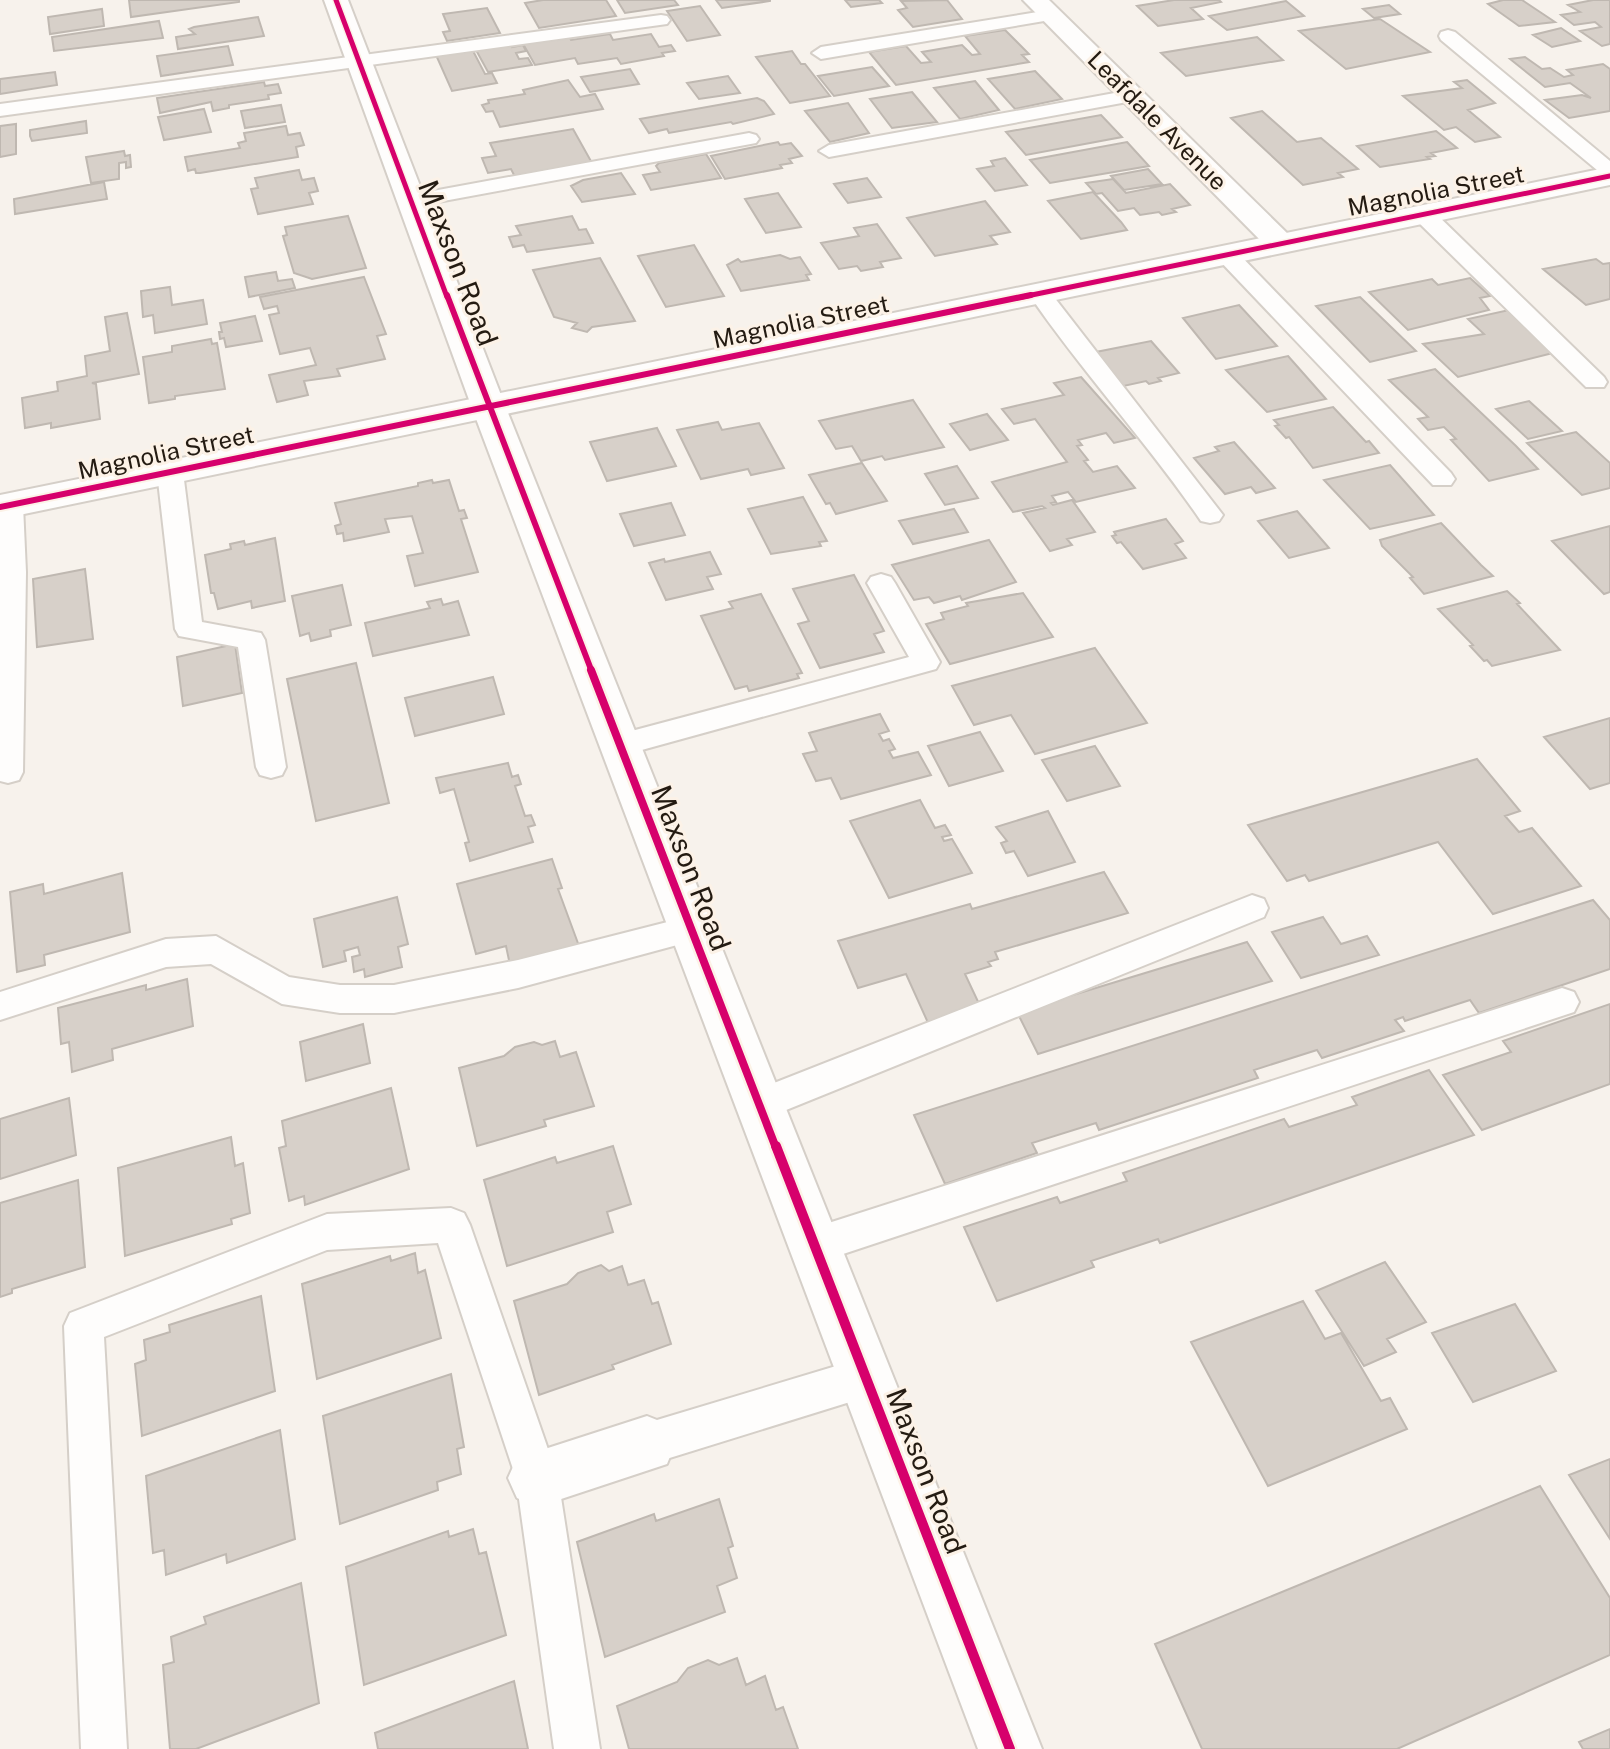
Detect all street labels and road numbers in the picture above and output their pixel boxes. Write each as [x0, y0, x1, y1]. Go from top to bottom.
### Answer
street label: Leafdale Avenue [1082, 45, 1233, 196]
street label: Magnolia Street [1345, 159, 1526, 221]
street label: Maxson Road [412, 175, 505, 350]
street label: Magnolia Street [710, 289, 891, 353]
street label: Magnolia Street [75, 420, 256, 484]
street label: Maxson Road [645, 780, 738, 955]
street label: Maxson Road [880, 1383, 973, 1558]

